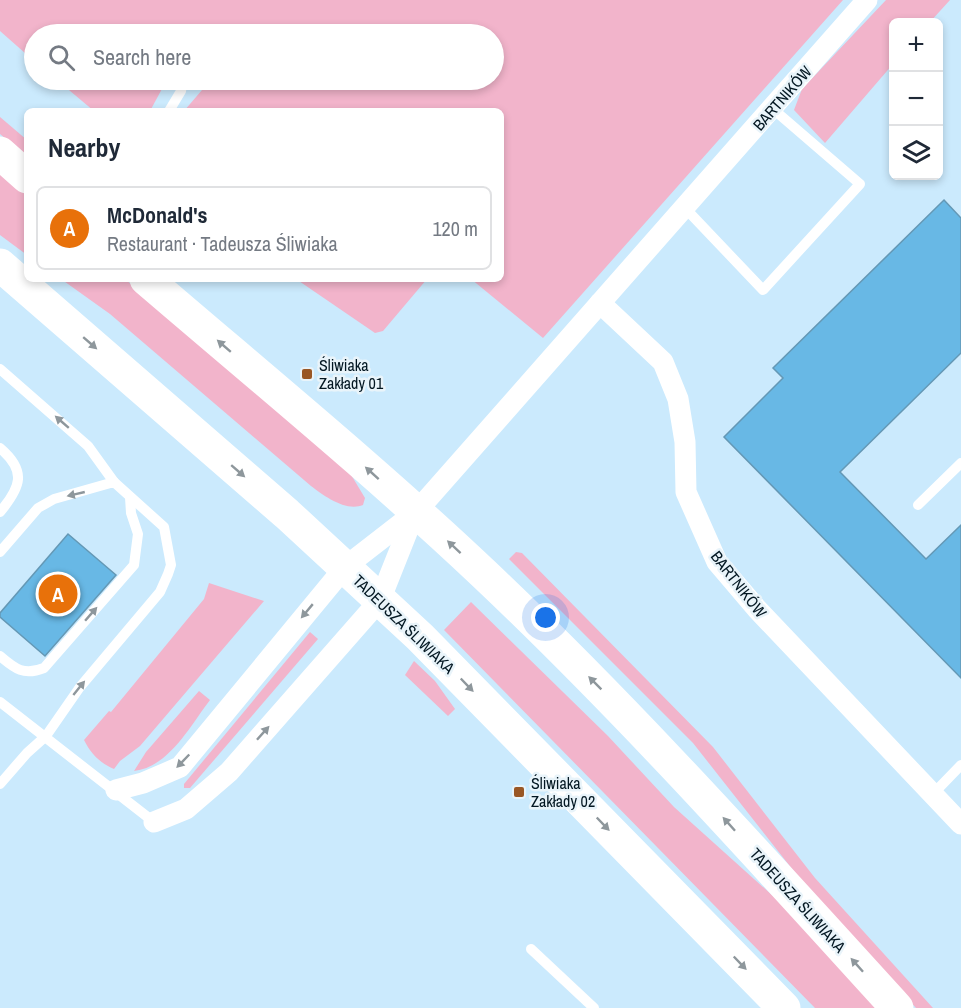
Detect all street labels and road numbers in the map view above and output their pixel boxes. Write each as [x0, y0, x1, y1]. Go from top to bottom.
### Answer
street label: BARTNIKÓW [748, 60, 817, 135]
street label: BARTNIKÓW [706, 546, 772, 622]
street label: TADEUSZA ŚLIWIAKA [348, 570, 460, 679]
street label: TADEUSZA ŚLIWIAKA [745, 843, 851, 957]

